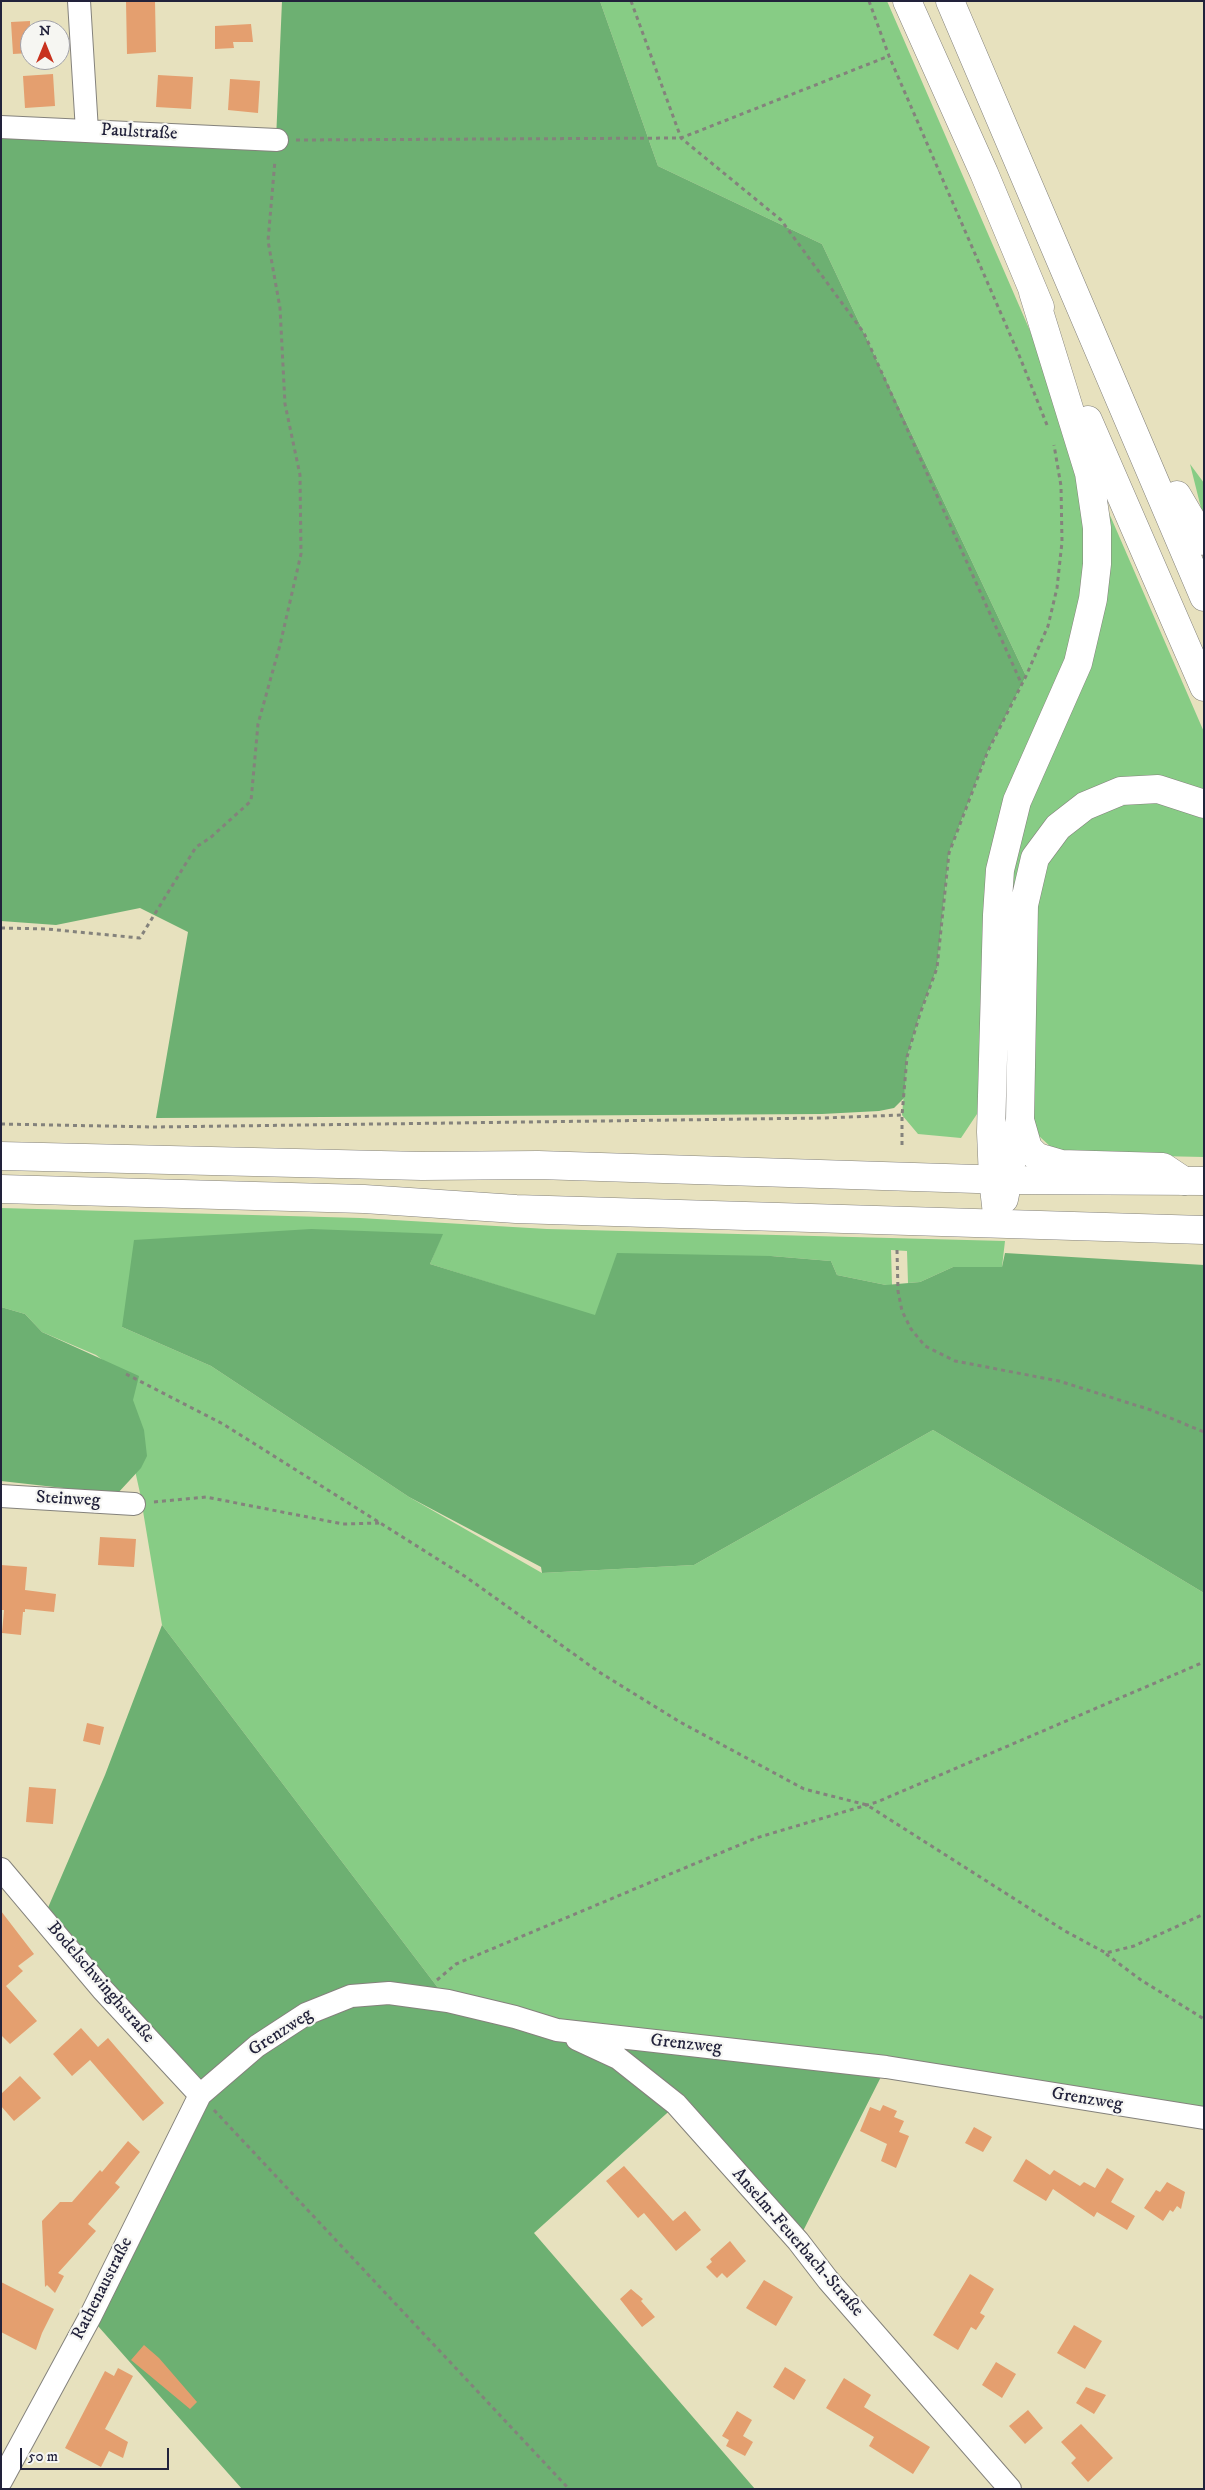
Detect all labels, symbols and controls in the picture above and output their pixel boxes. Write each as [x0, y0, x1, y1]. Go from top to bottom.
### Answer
north arrow [20, 20, 70, 70]
text: N [39, 22, 51, 40]
street label: Paulstraße [100, 120, 178, 146]
street label: Steinweg [35, 1488, 101, 1512]
street label: Bodelschwinghstraße [42, 1918, 158, 2048]
street label: Grenzweg [245, 2004, 317, 2062]
street label: Grenzweg [649, 2031, 723, 2059]
street label: Grenzweg [1050, 2084, 1124, 2116]
street label: Anselm-Feuerbach-Straße [727, 2164, 867, 2322]
street label: Rathenaustraße [68, 2234, 138, 2344]
scale bar [22, 2438, 171, 2470]
text: 50 m [28, 2447, 58, 2466]

